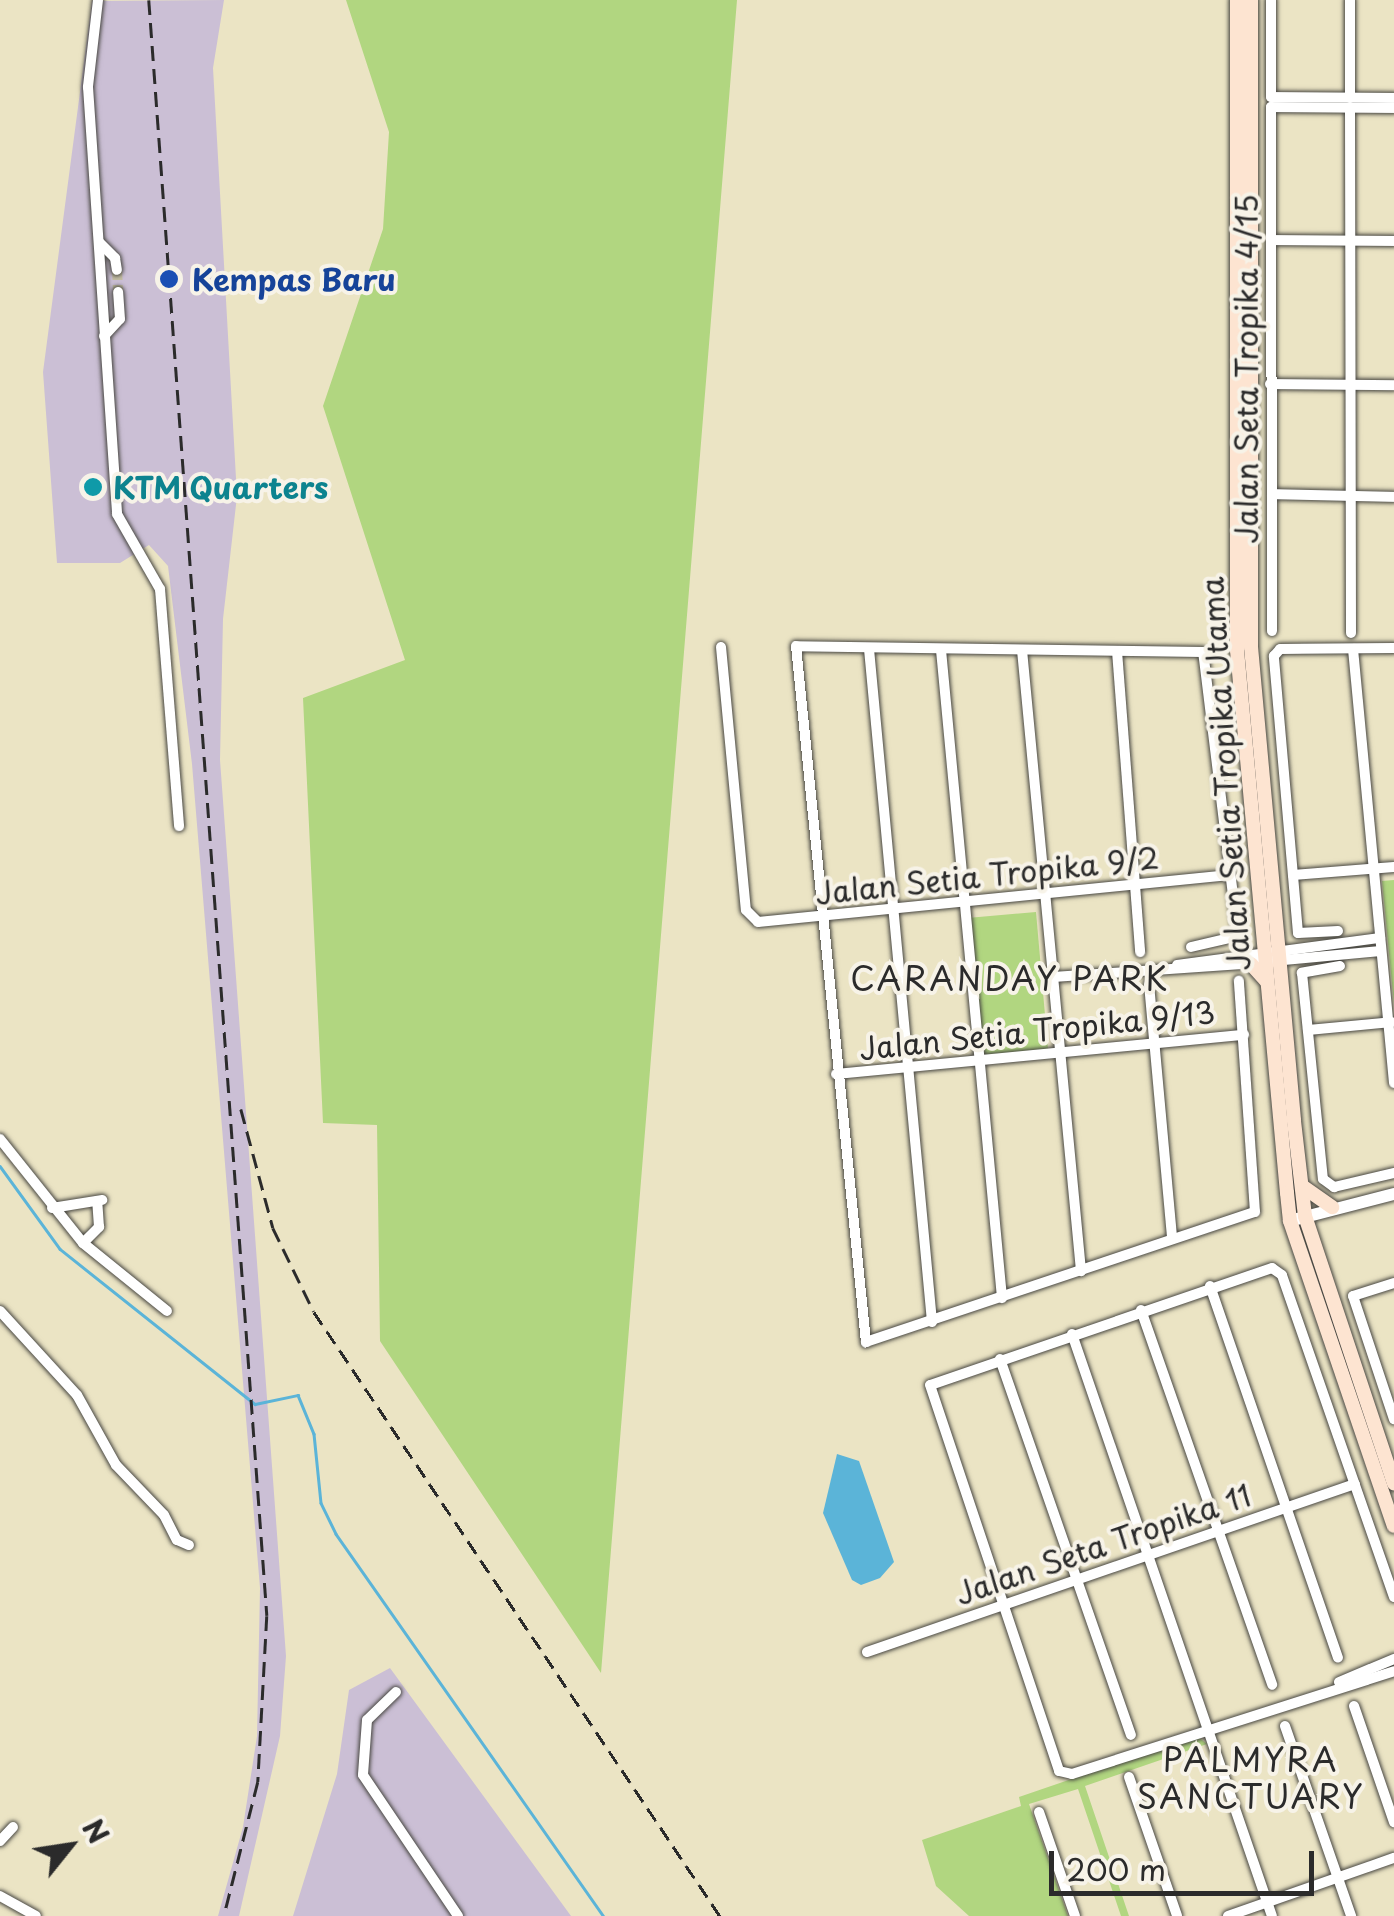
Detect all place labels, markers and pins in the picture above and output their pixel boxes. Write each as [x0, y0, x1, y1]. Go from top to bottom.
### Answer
place label: Kempas Baru [192, 261, 396, 297]
marker: Kempas Baru [156, 266, 182, 292]
place label: KTM Quarters [113, 469, 332, 505]
marker: KTM Quarters [82, 476, 104, 498]

